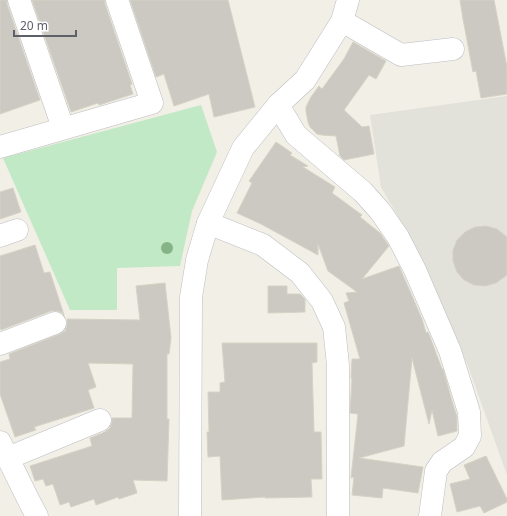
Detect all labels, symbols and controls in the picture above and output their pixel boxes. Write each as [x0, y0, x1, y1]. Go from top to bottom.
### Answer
scale bar [14, 12, 76, 38]
text: 20 m [20, 17, 48, 34]

